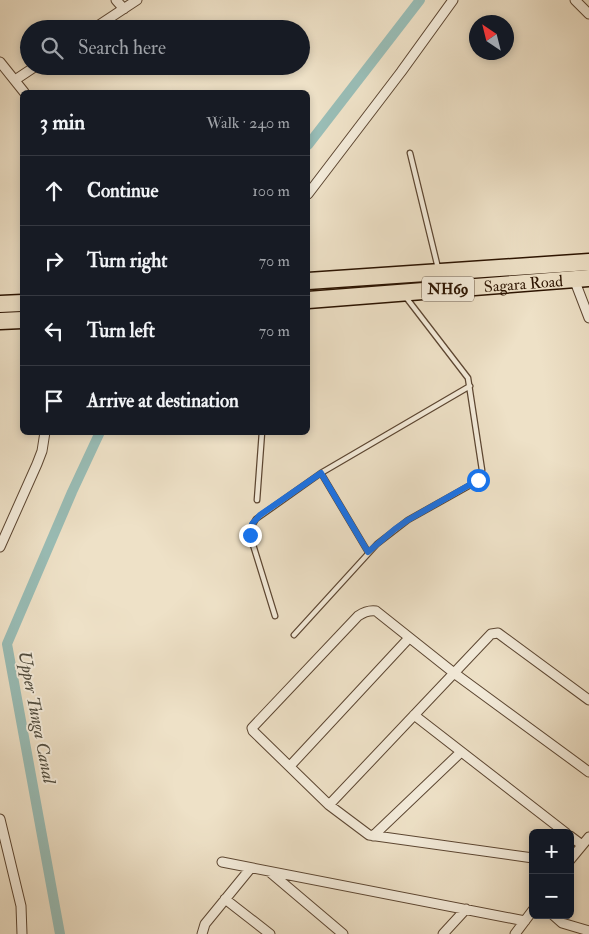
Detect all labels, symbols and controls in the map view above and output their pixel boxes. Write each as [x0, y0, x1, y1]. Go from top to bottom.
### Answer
north arrow [469, 15, 514, 60]
search box [20, 20, 310, 75]
icon: search [38, 34, 66, 62]
text: Search here [78, 36, 166, 60]
text: 3 min [40, 109, 85, 136]
text: Walk · 240 m [206, 113, 290, 133]
icon: ahead [40, 177, 68, 205]
text: Continue [87, 179, 158, 203]
text: 100 m [252, 181, 290, 201]
icon: right [40, 247, 68, 275]
text: Turn right [87, 249, 167, 273]
text: 70 m [259, 251, 290, 271]
street label: Sagara Road [483, 271, 564, 297]
road number: NH69 [422, 276, 474, 302]
icon: left [40, 317, 68, 345]
text: Turn left [87, 319, 155, 343]
text: 70 m [259, 321, 290, 341]
icon: arrive [40, 387, 68, 415]
text: Arrive at destination [87, 389, 239, 413]
route start [467, 469, 490, 492]
route end [239, 524, 262, 547]
water label: Upper Tunga Canal [12, 649, 61, 787]
map controls [529, 829, 574, 919]
button: + [529, 829, 574, 874]
button: − [529, 874, 574, 919]

